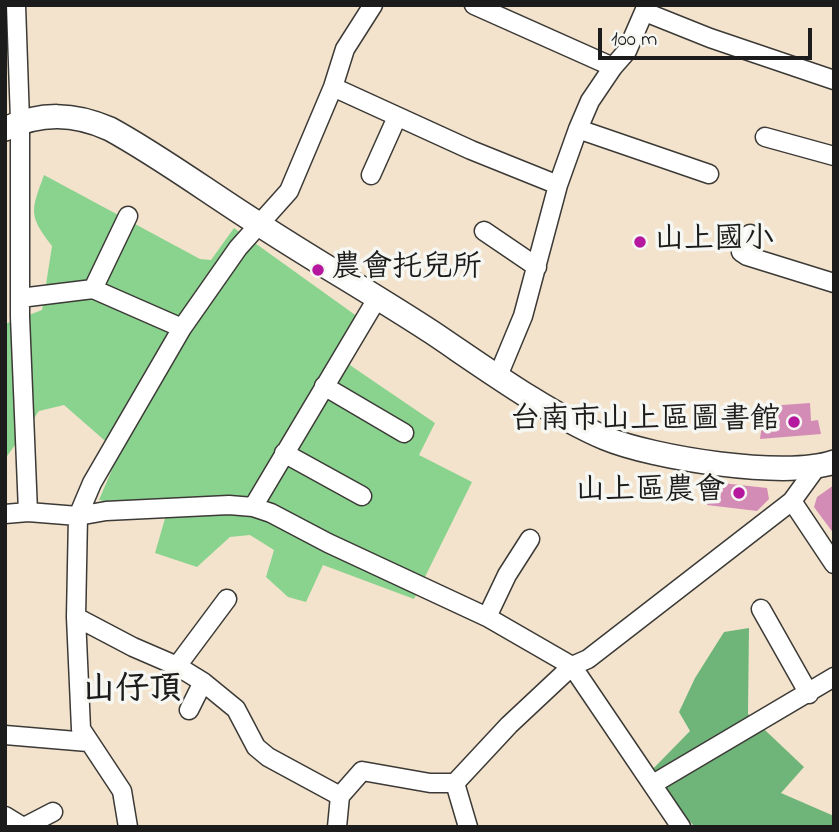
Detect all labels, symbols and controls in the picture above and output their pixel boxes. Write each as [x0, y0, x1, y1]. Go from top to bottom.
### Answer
scale bar [601, 14, 814, 58]
text: 100 m [611, 25, 657, 55]
place label: 山上國小 [654, 224, 774, 260]
marker: 山上國小 [632, 234, 648, 250]
place label: 農會托兒所 [332, 252, 482, 288]
marker: 農會托兒所 [310, 262, 326, 278]
place label: 台南市山上區圖書館 [510, 404, 780, 440]
marker: 台南市山上區圖書館 [786, 414, 802, 430]
place label: 山上區農會 [575, 475, 725, 511]
marker: 山上區農會 [731, 485, 747, 501]
district label: 山仔頂 [83, 673, 181, 713]

